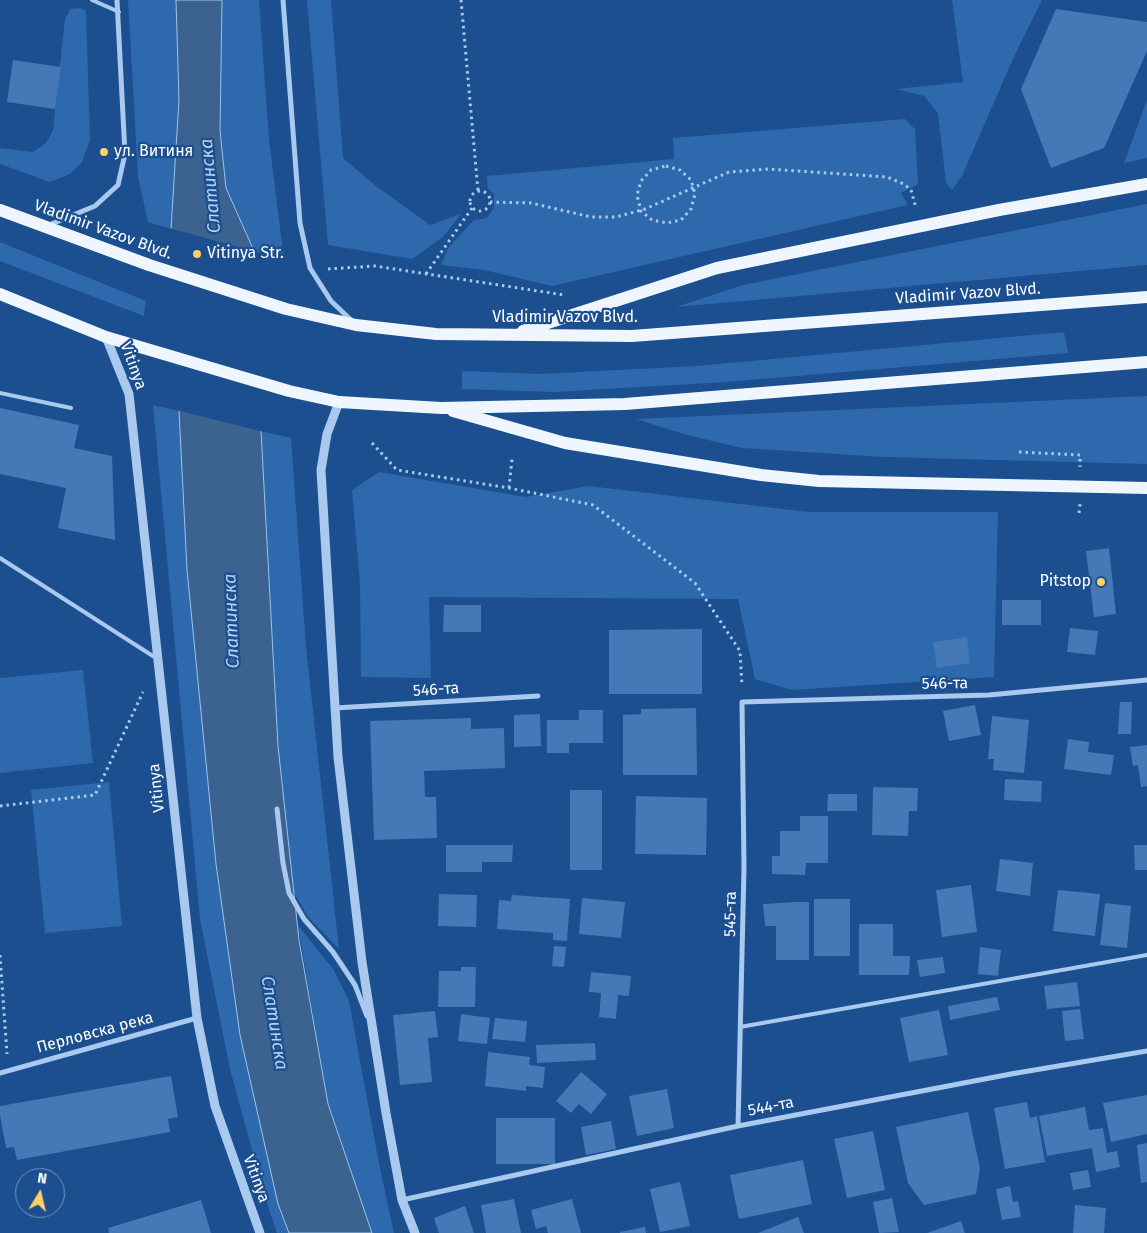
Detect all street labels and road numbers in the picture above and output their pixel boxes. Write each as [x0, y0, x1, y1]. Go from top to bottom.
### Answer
street label: Vladimir Vazov Blvd. [31, 196, 175, 264]
street label: Vladimir Vazov Blvd. [895, 279, 1041, 309]
street label: Vladimir Vazov Blvd. [492, 308, 638, 328]
street label: Vitinya [116, 340, 150, 392]
street label: 546-та [922, 674, 968, 694]
street label: 546-та [412, 679, 460, 701]
street label: Vitinya [145, 762, 169, 814]
street label: 545-та [721, 891, 741, 937]
street label: Перловска река [35, 1008, 155, 1058]
street label: 544-та [746, 1093, 796, 1121]
street label: Vitinya [239, 1153, 273, 1205]

